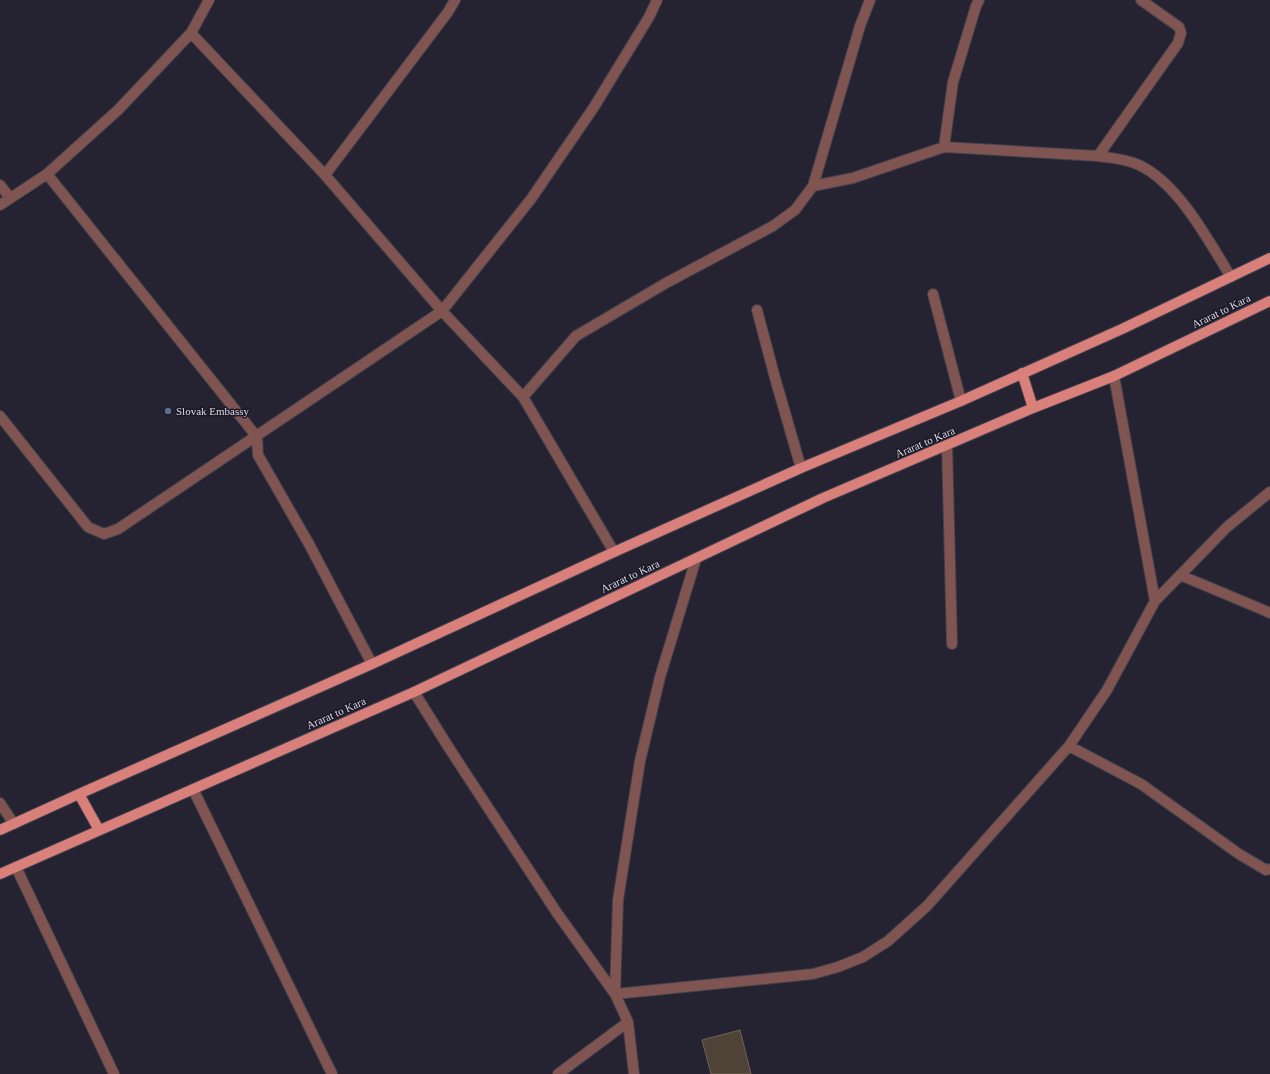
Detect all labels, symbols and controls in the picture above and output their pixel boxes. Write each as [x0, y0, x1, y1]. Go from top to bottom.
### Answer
street label: Ararat to Kara [1190, 292, 1252, 330]
place label: Slovak Embassy [176, 405, 250, 417]
marker: Slovak Embassy [163, 406, 173, 416]
street label: Ararat to Kara [893, 424, 957, 460]
street label: Ararat to Kara [599, 557, 661, 595]
street label: Ararat to Kara [305, 695, 368, 731]

